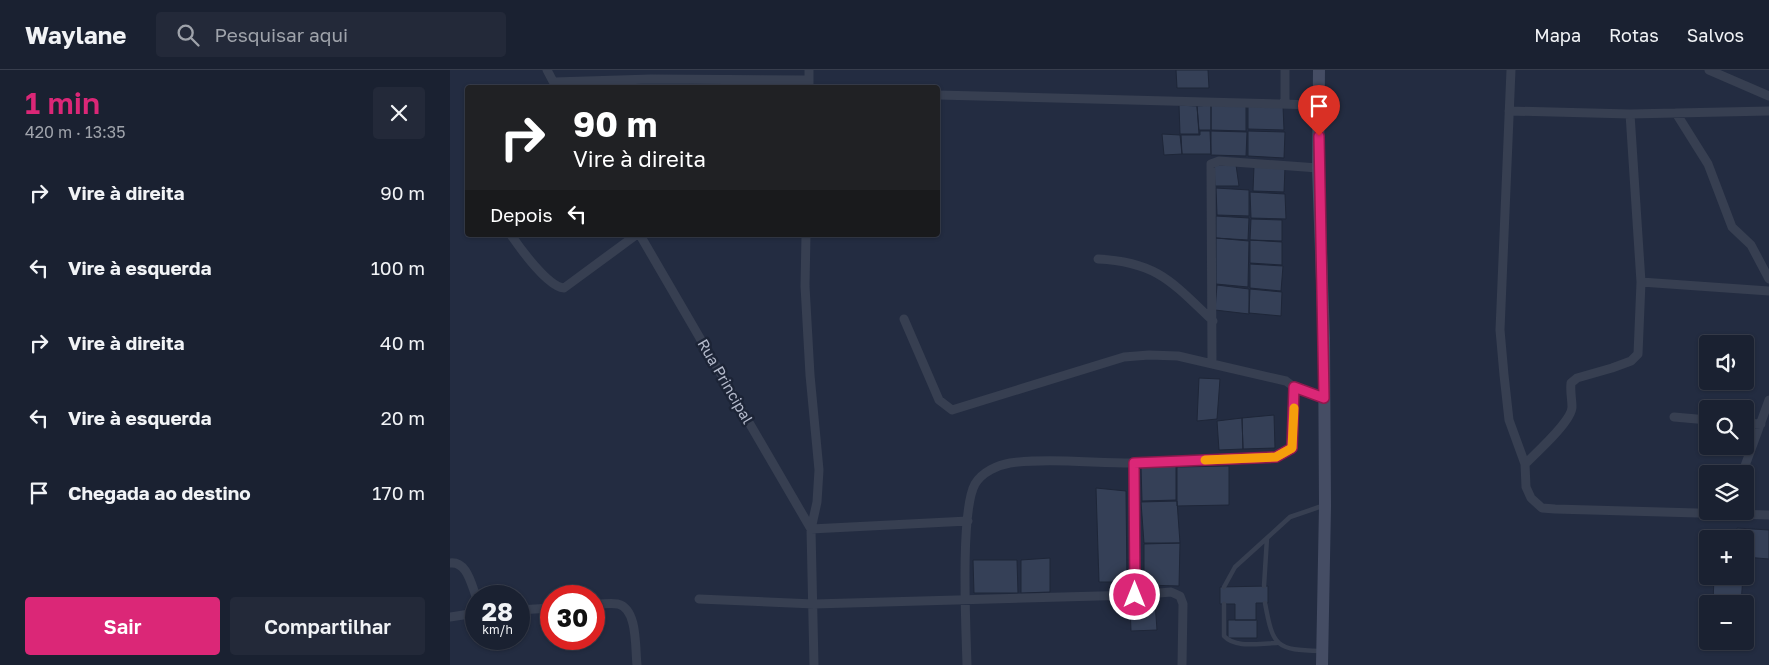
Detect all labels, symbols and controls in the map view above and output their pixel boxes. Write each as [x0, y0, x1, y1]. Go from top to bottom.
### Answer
search box [156, 12, 506, 57]
text: Waylane [25, 20, 126, 49]
icon: search [174, 21, 202, 49]
text: Pesquisar aqui [214, 23, 348, 46]
text: Mapa [1534, 24, 1581, 46]
text: Rotas [1609, 24, 1659, 46]
text: Salvos [1687, 24, 1744, 46]
text: 1 min [25, 85, 100, 121]
pin [1298, 85, 1340, 136]
button: close [373, 87, 425, 139]
icon: arrive [1305, 92, 1333, 120]
text: 90 m [573, 103, 657, 145]
icon: right [490, 105, 555, 170]
text: 420 m · 13:35 [25, 122, 125, 142]
text: Vire à direita [573, 145, 706, 172]
icon: right [25, 179, 53, 207]
text: Vire à direita [68, 181, 185, 204]
text: 90 m [380, 181, 425, 204]
icon: left [563, 200, 591, 228]
text: Depois [490, 203, 553, 226]
icon: left [25, 254, 53, 282]
text: Vire à esquerda [68, 256, 211, 279]
text: 100 m [371, 256, 425, 279]
icon: right [25, 329, 53, 357]
text: Vire à direita [68, 331, 185, 354]
text: 40 m [380, 331, 425, 354]
street label: Rua Principal [694, 335, 758, 427]
map controls [1699, 335, 1754, 650]
button: sound [1699, 335, 1754, 390]
button: search [1699, 400, 1754, 455]
icon: left [25, 404, 53, 432]
text: Vire à esquerda [68, 406, 211, 429]
text: 20 m [381, 406, 425, 429]
button: layers [1699, 465, 1754, 520]
icon: arrive [25, 479, 53, 507]
text: Chegada ao destino [68, 481, 251, 504]
text: 170 m [372, 481, 425, 504]
button: + [1699, 530, 1754, 585]
position arrow [1108, 568, 1160, 620]
speed limit sign: 30 [540, 585, 605, 650]
button: − [1699, 595, 1754, 650]
text: 28 [482, 596, 513, 627]
button: Sair [25, 597, 220, 655]
button: Compartilhar [230, 597, 425, 655]
text: km/h [482, 622, 513, 637]

